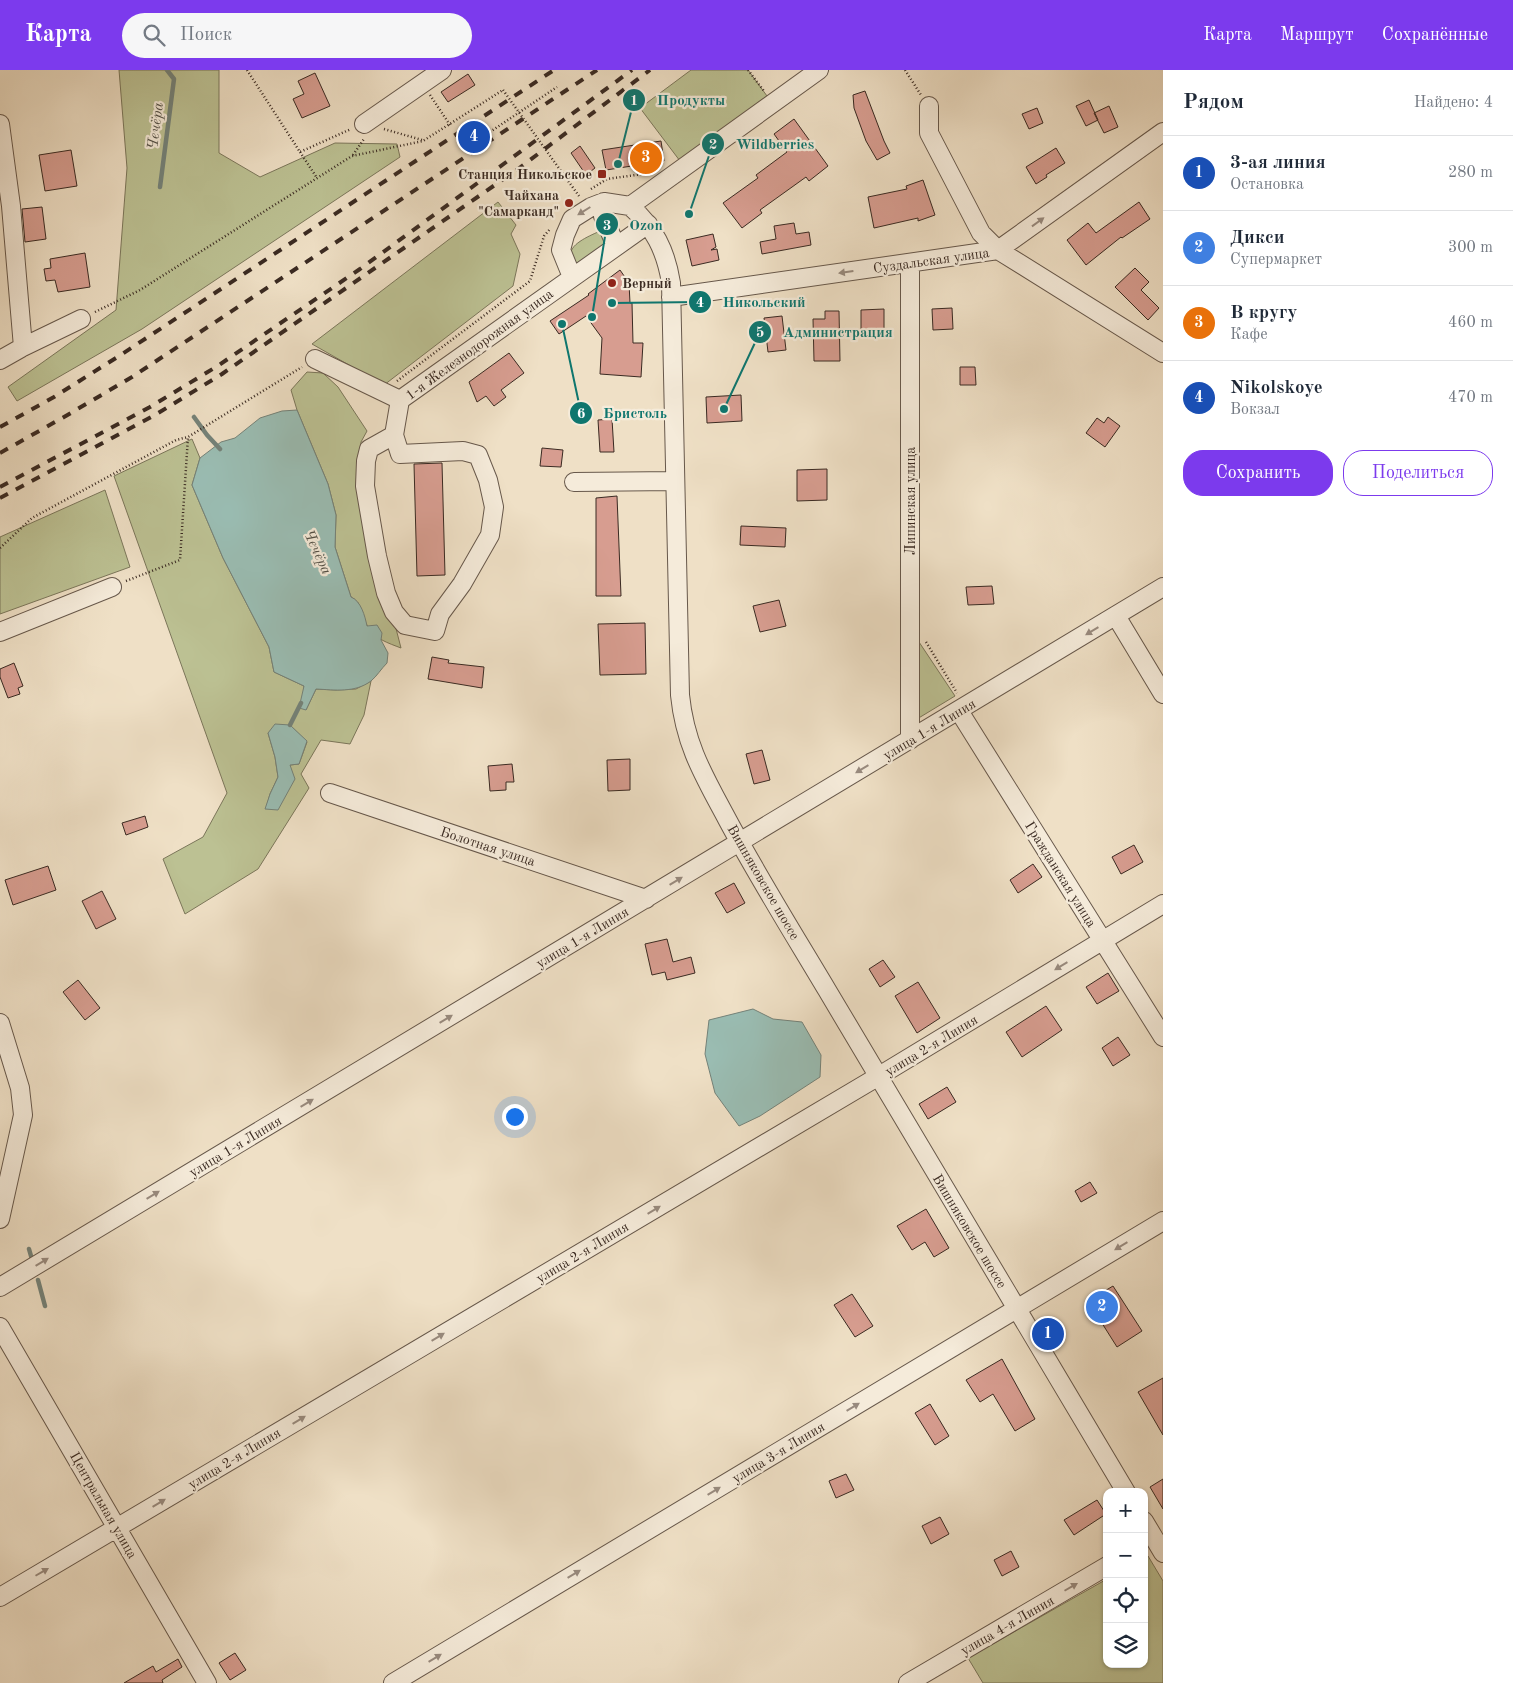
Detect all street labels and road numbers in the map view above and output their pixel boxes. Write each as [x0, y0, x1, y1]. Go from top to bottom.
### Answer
street label: Суздальская улица [872, 246, 990, 276]
street label: 1-я Железнодорожная улица [403, 287, 556, 403]
street label: Липинская улица [904, 447, 918, 555]
street label: улица 1-я Линия [881, 697, 978, 763]
street label: Гражданская улица [1022, 819, 1098, 930]
street label: Вишняковское шоссе [725, 823, 802, 942]
street label: Болотная улица [438, 825, 537, 869]
street label: улица 1-я Линия [534, 905, 631, 971]
street label: улица 2-я Линия [883, 1013, 980, 1079]
street label: улица 1-я Линия [187, 1114, 284, 1180]
street label: Вишняковское шоссе [930, 1172, 1009, 1291]
street label: улица 2-я Линия [534, 1220, 631, 1286]
street label: улица 3-я Линия [730, 1420, 827, 1486]
street label: улица 2-я Линия [186, 1426, 283, 1492]
street label: Центральная улица [67, 1450, 139, 1561]
street label: улица 4-я Линия [958, 1594, 1057, 1658]

